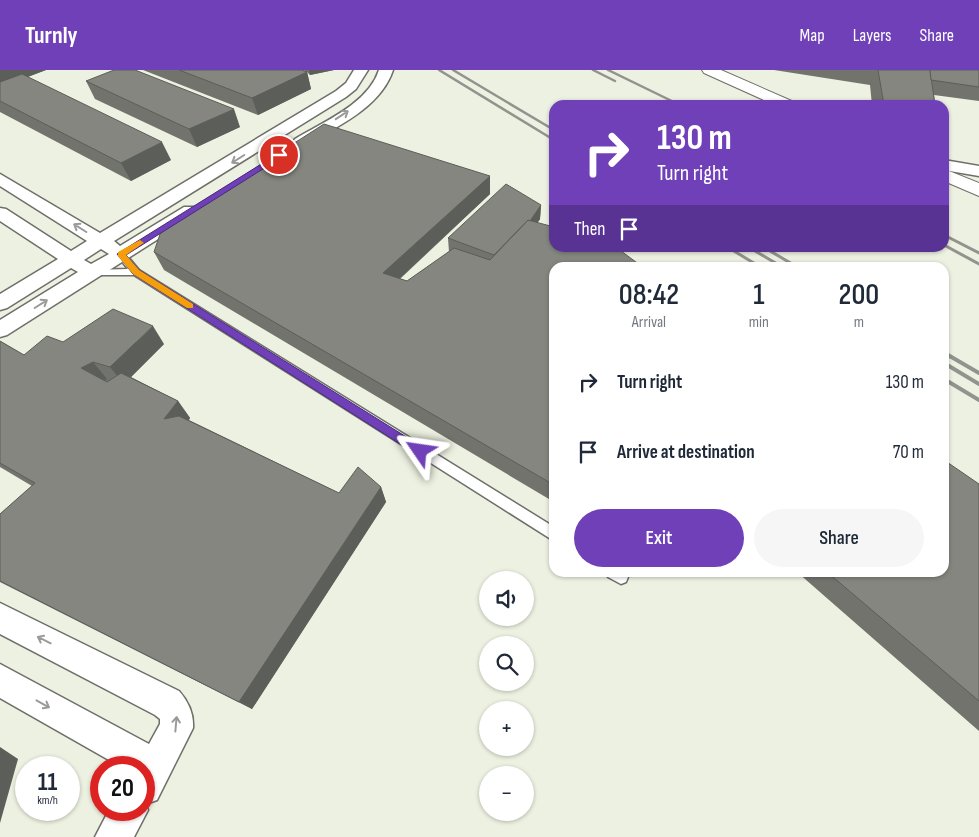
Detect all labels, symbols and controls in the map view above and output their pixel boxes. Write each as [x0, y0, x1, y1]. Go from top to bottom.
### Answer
text: Turnly [25, 21, 78, 50]
text: Map [800, 25, 825, 46]
text: Layers [853, 25, 892, 46]
text: Share [920, 25, 954, 46]
one-way arrow [335, 110, 349, 121]
text: 130 m [657, 117, 732, 160]
icon: right [574, 120, 639, 185]
pin [258, 134, 300, 176]
icon: arrive [265, 141, 293, 169]
one-way arrow [231, 154, 245, 164]
text: Turn right [657, 160, 728, 187]
icon: arrive [615, 215, 643, 243]
text: Then [574, 218, 605, 241]
one-way arrow [73, 223, 87, 233]
text: 08:42 [619, 277, 679, 313]
text: 1 [753, 277, 764, 313]
text: 200 [839, 277, 879, 313]
one-way arrow [34, 299, 48, 309]
text: Arrival [632, 313, 666, 332]
text: min [749, 313, 769, 332]
text: m [854, 313, 864, 332]
icon: right [574, 368, 602, 396]
text: Turn right [617, 371, 682, 394]
text: 130 m [886, 371, 924, 394]
position arrow [393, 424, 445, 476]
icon: arrive [574, 438, 602, 466]
text: Arrive at destination [617, 441, 755, 464]
text: 70 m [893, 441, 924, 464]
button: Exit [574, 509, 744, 567]
button: Share [754, 509, 924, 567]
map controls [479, 571, 534, 821]
button: sound [479, 571, 534, 626]
one-way arrow [37, 635, 52, 645]
button: search [479, 636, 534, 691]
one-way arrow [35, 699, 49, 709]
button: + [479, 701, 534, 756]
one-way arrow [171, 716, 181, 732]
speed limit sign: 20 [90, 756, 155, 821]
button: − [479, 766, 534, 821]
text: 11 [38, 767, 57, 798]
text: km/h [37, 793, 58, 808]

